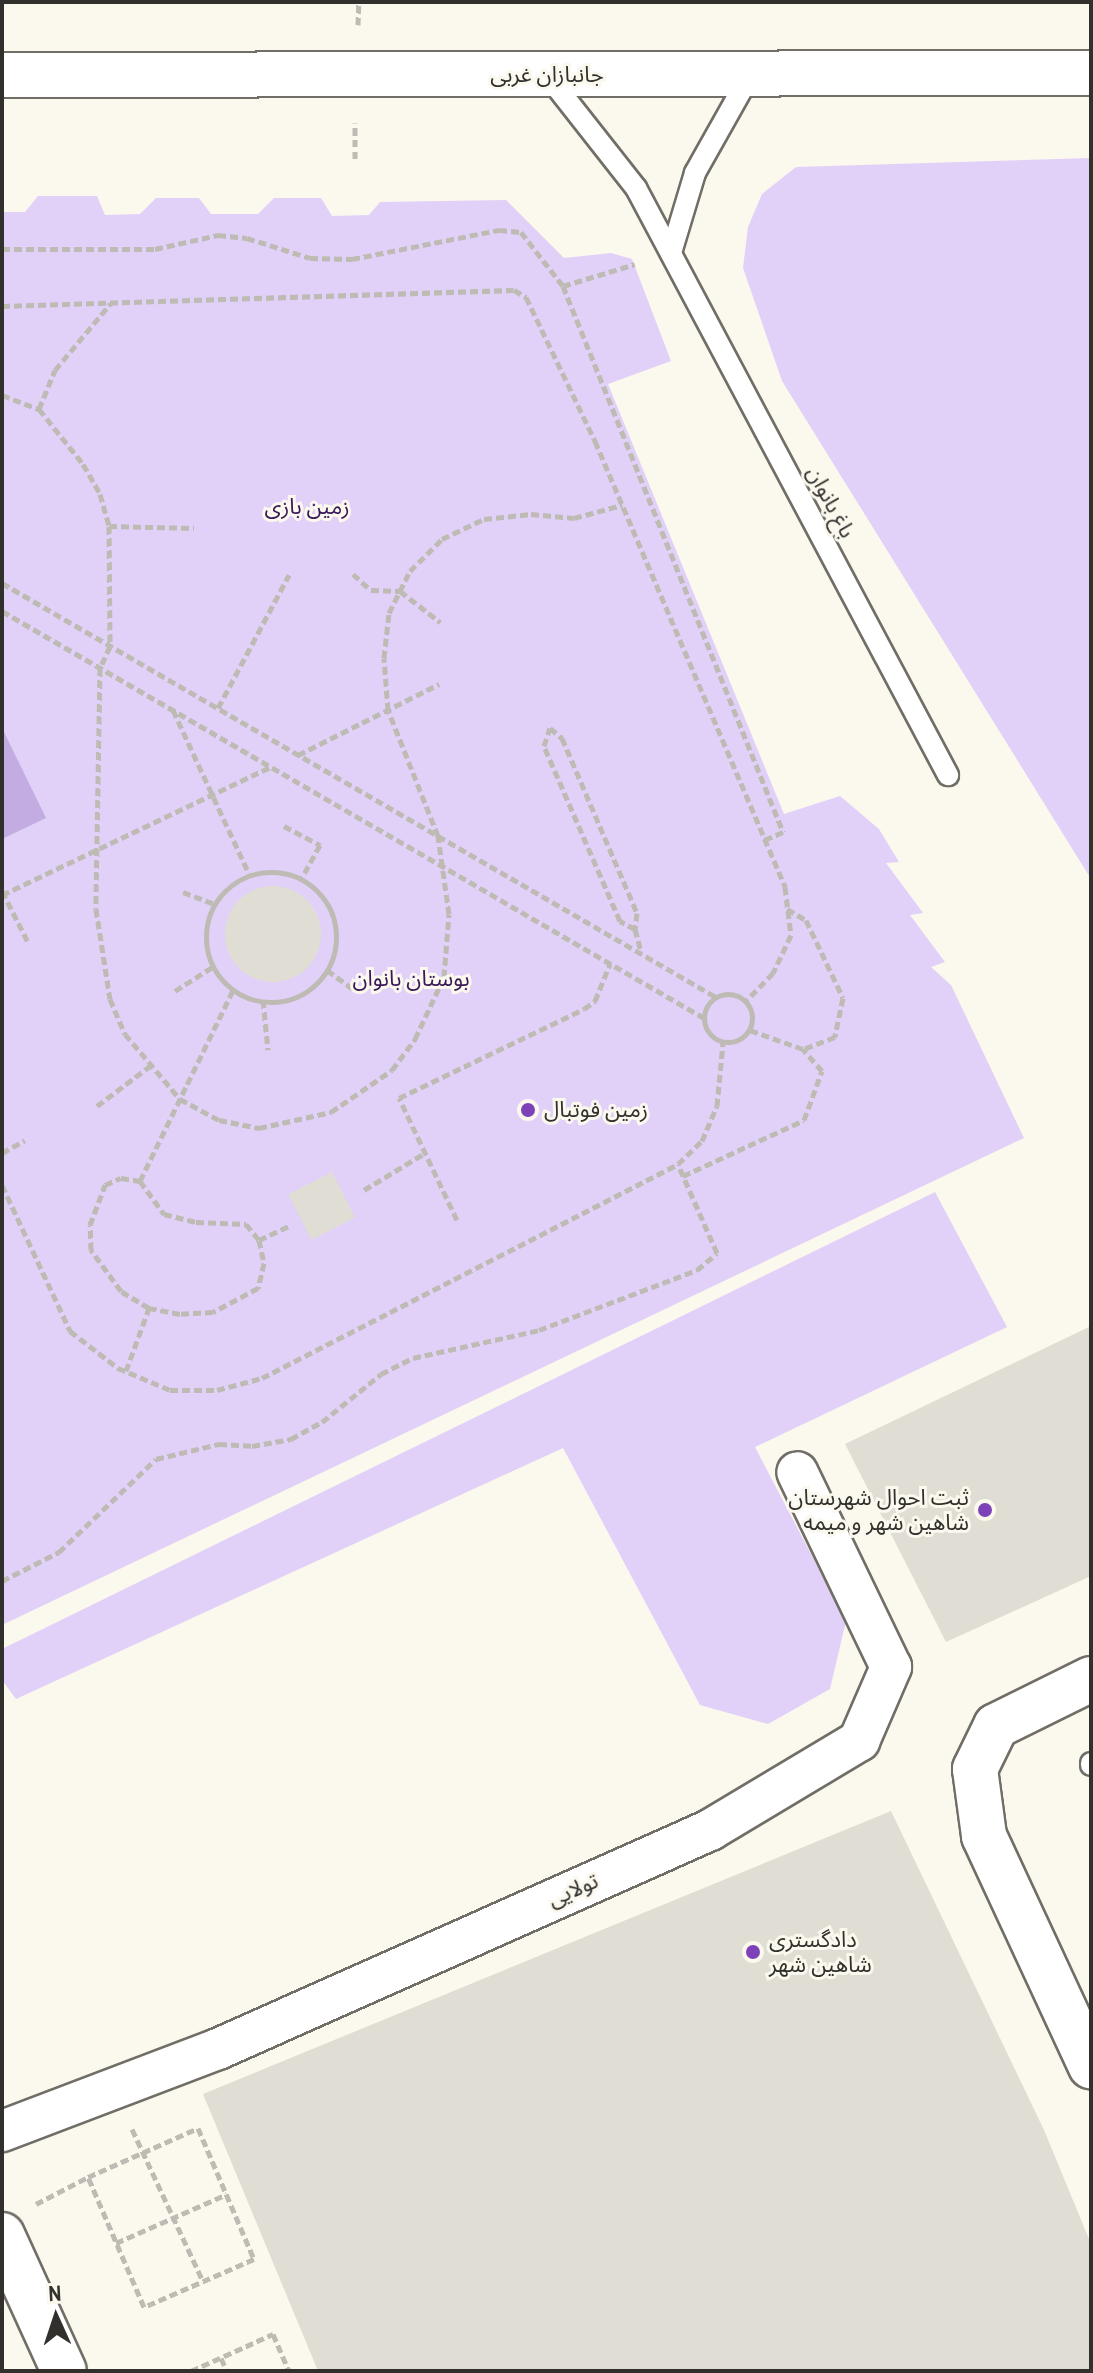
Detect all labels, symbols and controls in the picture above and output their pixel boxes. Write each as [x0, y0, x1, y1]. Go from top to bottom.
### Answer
street label: جانبازان غربی [490, 62, 604, 88]
street label: باغ بانوان [801, 462, 861, 542]
park label: زمین بازی [264, 494, 350, 520]
park label: بوستان بانوان [352, 966, 470, 992]
place label: زمین فوتبال [544, 1097, 648, 1123]
marker: زمین فوتبال [519, 1101, 537, 1119]
place label: ثبت احوال شهرستان شاهین شهر و میمه [788, 1484, 969, 1536]
marker: ثبت احوال شهرستان شاهین شهر و میمه [976, 1501, 994, 1519]
street label: تولایی [544, 1867, 602, 1913]
place label: دادگستری شاهین شهر [769, 1926, 872, 1978]
marker: دادگستری شاهین شهر [744, 1943, 762, 1961]
north arrow [16, 2277, 96, 2357]
text: N [47, 2278, 62, 2308]

